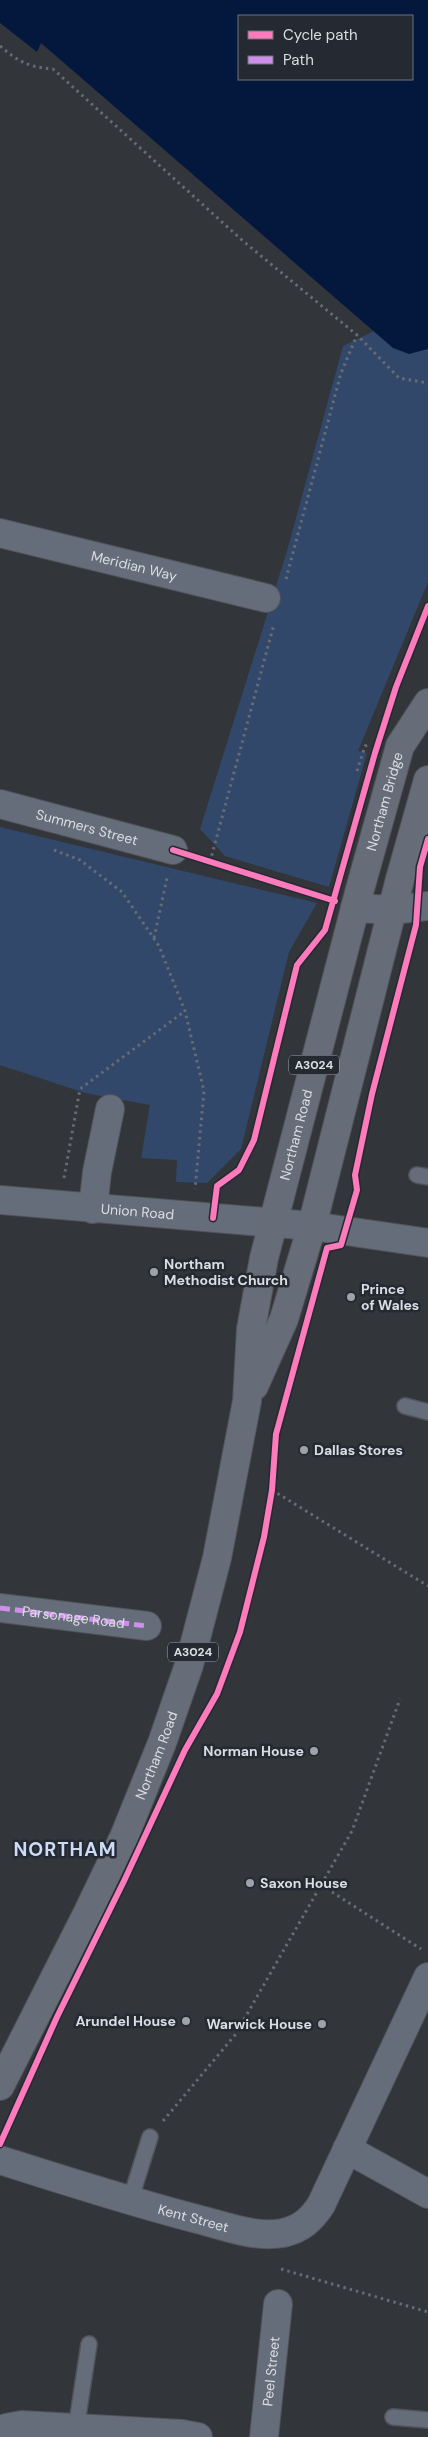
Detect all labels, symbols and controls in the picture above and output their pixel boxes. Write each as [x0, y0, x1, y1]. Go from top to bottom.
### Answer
legend [238, 15, 413, 80]
text: Cycle path [283, 25, 358, 45]
text: Path [283, 50, 314, 70]
street label: Meridian Way [89, 547, 179, 585]
street label: Northam Bridge [362, 750, 407, 853]
street label: Summers Street [34, 805, 140, 849]
road number: A3024 [289, 1056, 339, 1074]
street label: Northam Road [276, 1088, 316, 1182]
street label: Union Road [100, 1199, 175, 1223]
place label: Northam Methodist Church [164, 1255, 288, 1289]
marker: Northam Methodist Church [148, 1266, 160, 1278]
place label: Prince of Wales [361, 1280, 419, 1314]
marker: Prince of Wales [345, 1291, 357, 1303]
place label: Dallas Stores [314, 1441, 403, 1459]
marker: Dallas Stores [298, 1444, 310, 1456]
street label: Parsonage Road [21, 1602, 126, 1632]
road number: A3024 [168, 1642, 218, 1661]
street label: Northam Road [131, 1709, 181, 1802]
place label: Norman House [203, 1742, 304, 1760]
marker: Norman House [308, 1745, 320, 1757]
district label: NORTHAM [14, 1837, 116, 1862]
place label: Saxon House [260, 1874, 348, 1892]
marker: Saxon House [244, 1877, 256, 1889]
place label: Arundel House [75, 2012, 176, 2030]
marker: Arundel House [180, 2015, 192, 2027]
place label: Warwick House [206, 2015, 312, 2033]
marker: Warwick House [316, 2018, 328, 2030]
street label: Kent Street [156, 2200, 231, 2236]
street label: Peel Street [258, 2336, 284, 2407]

